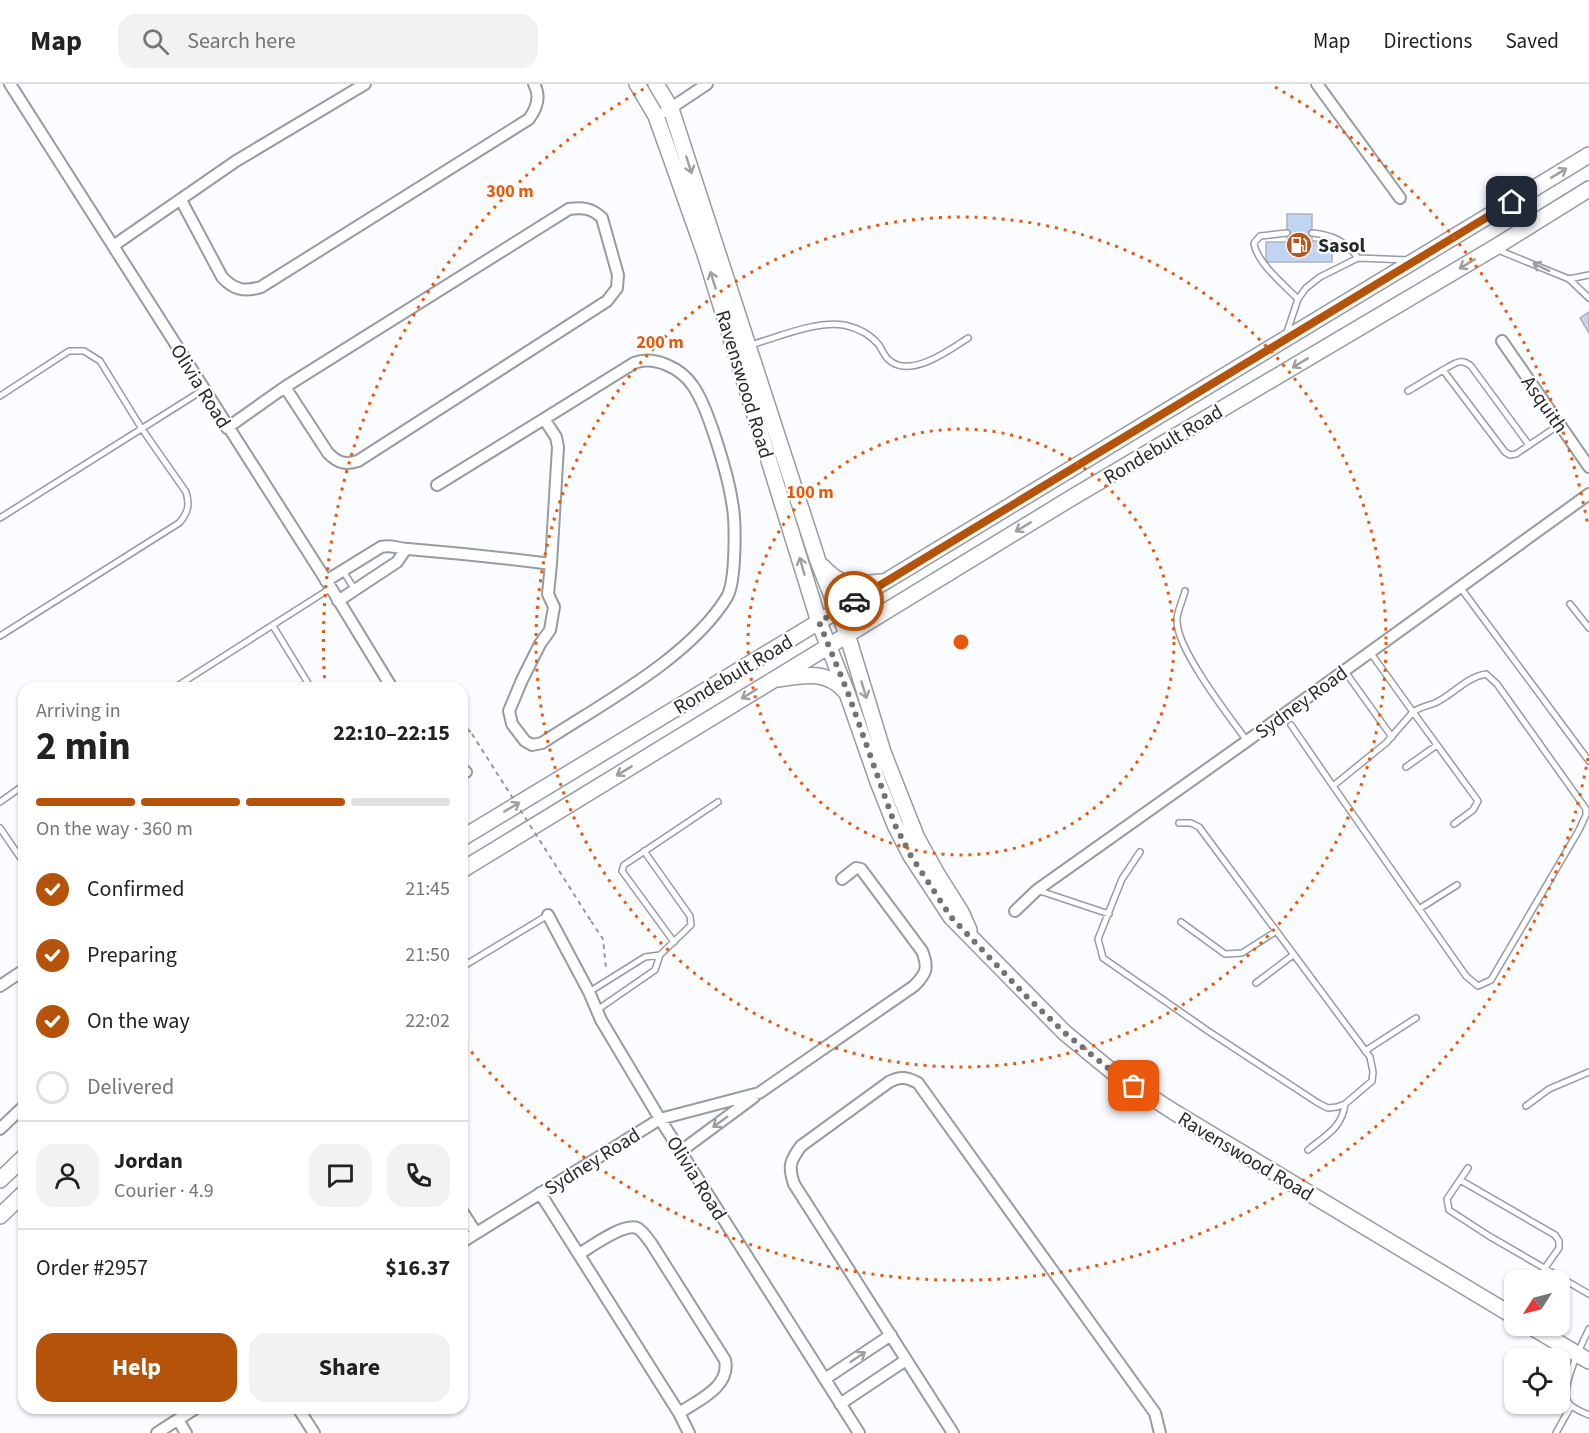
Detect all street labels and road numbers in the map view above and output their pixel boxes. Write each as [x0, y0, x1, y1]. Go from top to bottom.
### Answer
street label: Ravenswood Road [708, 307, 780, 462]
street label: Olivia Road [163, 339, 237, 434]
street label: Asquith [1514, 370, 1574, 439]
street label: Rondebult Road [1099, 398, 1228, 492]
street label: Rondebult Road [669, 628, 798, 722]
street label: Sydney Road [1250, 660, 1354, 746]
street label: Ravenswood Road [1172, 1105, 1319, 1208]
street label: Sydney Road [539, 1121, 646, 1202]
street label: Olivia Road [659, 1131, 733, 1226]

